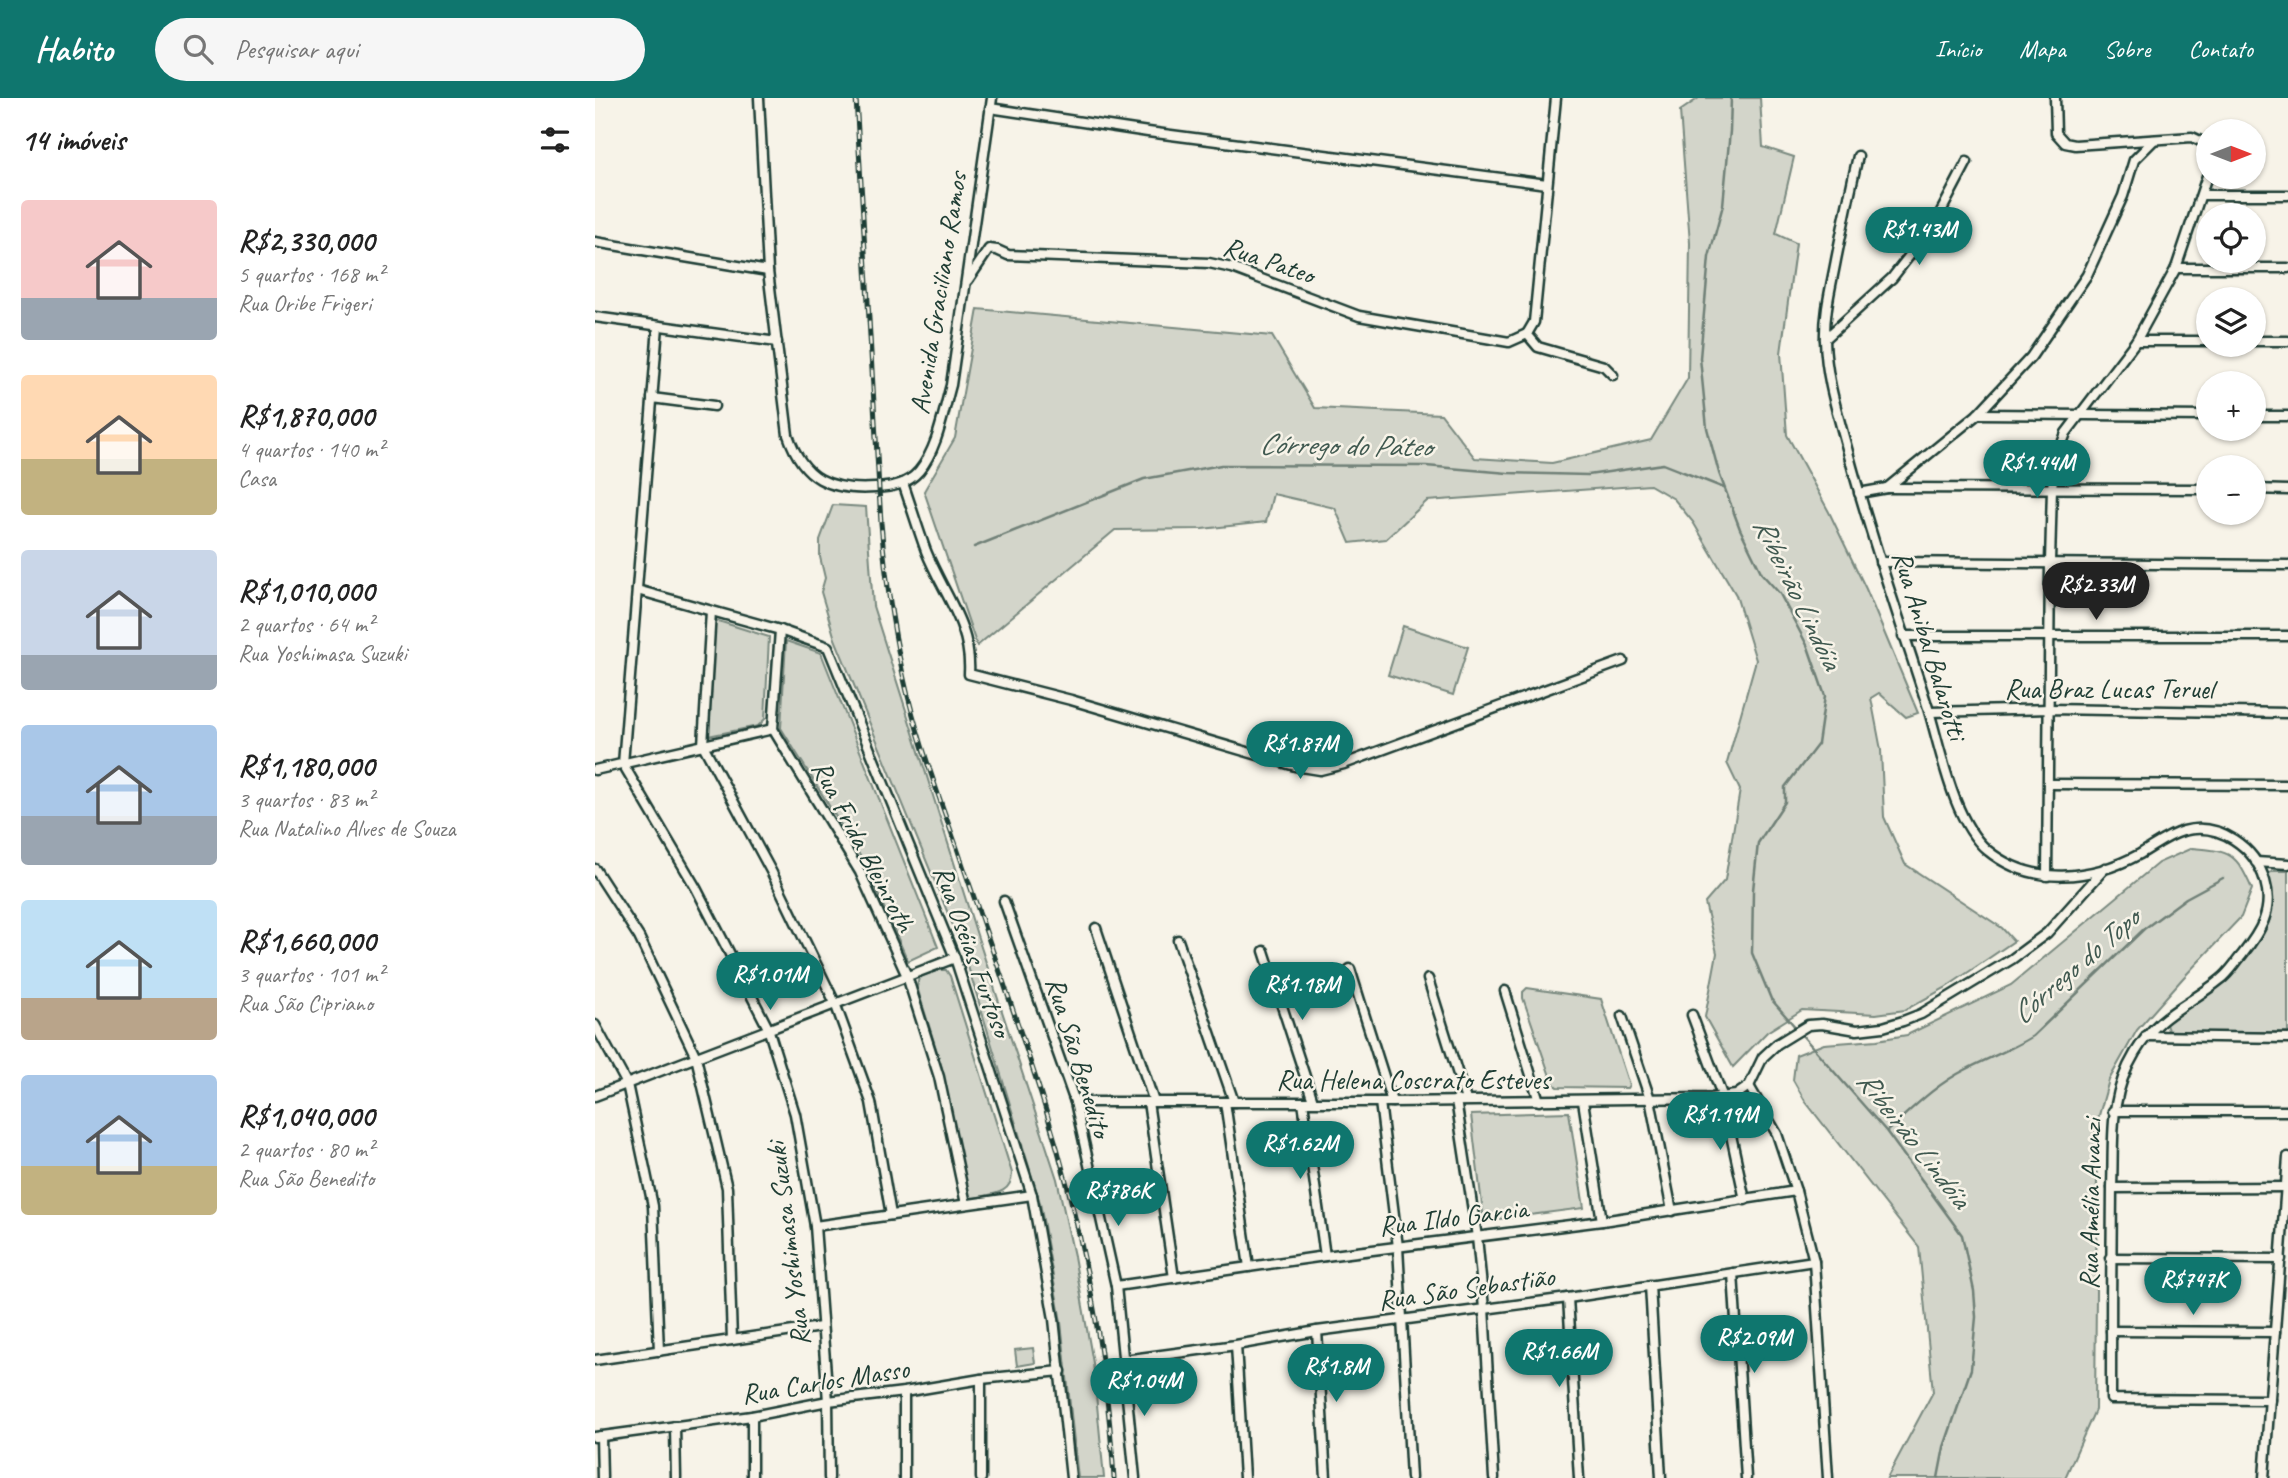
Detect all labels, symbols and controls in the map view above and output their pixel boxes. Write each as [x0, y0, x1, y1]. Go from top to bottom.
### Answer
search box [155, 18, 645, 81]
text: Habito [35, 28, 113, 70]
icon: search [179, 30, 217, 68]
text: Pesquisar aqui [235, 33, 358, 66]
text: Início [1935, 34, 1981, 64]
text: Mapa [2019, 34, 2066, 64]
text: Sobre [2104, 34, 2150, 64]
text: Contato [2188, 34, 2253, 64]
north arrow [2196, 119, 2266, 189]
map controls [2196, 119, 2266, 525]
text: 14 imóveis [21, 121, 125, 159]
icon: filters [536, 121, 574, 159]
street label: Avenida Graciliano Ramos [902, 167, 975, 416]
button: locate [2196, 203, 2266, 273]
pin: R$1.43M [1854, 208, 1984, 267]
text: R$1.43M [1881, 215, 1957, 244]
text: R$2,330,000 [238, 222, 374, 260]
icon: home [77, 228, 161, 312]
street label: Rua Pateo [1219, 228, 1322, 293]
text: 5 quartos · 168 m² [238, 260, 384, 289]
button: layers [2196, 287, 2266, 357]
text: Rua Oribe Frigeri [238, 289, 371, 318]
button: + [2196, 371, 2266, 441]
text: R$1,870,000 [238, 397, 374, 435]
icon: home [77, 403, 161, 487]
water label: Córrego do Páteo [1259, 425, 1436, 466]
text: 4 quartos · 140 m² [238, 435, 384, 464]
pin: R$1.44M [1972, 440, 2102, 500]
text: R$1.44M [1999, 448, 2075, 477]
button: − [2196, 455, 2266, 525]
text: Casa [238, 464, 276, 493]
water label: Ribeirão Lindóia [1745, 511, 1852, 678]
street label: Rua Anibal Balarotti [1885, 546, 1976, 747]
pin: R$2.33M [2031, 562, 2161, 622]
text: R$2.33M [2058, 570, 2134, 599]
text: R$1,010,000 [238, 572, 374, 610]
icon: home [77, 578, 161, 662]
text: 2 quartos · 64 m² [238, 610, 374, 639]
text: Rua Yoshimasa Suzuki [238, 639, 407, 668]
street label: Rua Braz Lucas Teruel [2005, 671, 2219, 706]
pin: R$1.87M [1235, 722, 1365, 781]
text: R$1.87M [1262, 729, 1338, 758]
text: R$1,180,000 [238, 747, 374, 785]
icon: home [77, 753, 161, 837]
street label: Rua Frida Bleinroth [804, 754, 925, 939]
text: 3 quartos · 83 m² [238, 785, 374, 814]
text: Rua Natalino Alves de Souza [238, 814, 456, 843]
street label: Rua Oséias Furtoso [926, 861, 1021, 1044]
water label: Córrego do Topo [2003, 896, 2151, 1032]
text: R$1,660,000 [238, 922, 375, 960]
icon: home [77, 928, 161, 1012]
pin: R$1.01M [705, 953, 835, 1012]
text: 3 quartos · 101 m² [238, 960, 384, 989]
text: R$1.01M [732, 960, 808, 989]
pin: R$1.18M [1237, 962, 1367, 1022]
text: R$1.18M [1264, 970, 1340, 999]
street label: Rua São Benedito [1038, 973, 1121, 1144]
text: Rua São Cipriano [238, 989, 373, 1018]
street label: Rua Helena Coscrato Esteves [1276, 1062, 1552, 1097]
water label: Ribeirão Lindóia [1849, 1063, 1981, 1218]
pin: R$1.19M [1655, 1093, 1785, 1152]
text: R$1,040,000 [238, 1097, 374, 1135]
text: R$1.19M [1683, 1100, 1757, 1129]
icon: home [77, 1103, 161, 1187]
street label: Rua Amélia Avanzi [2071, 1114, 2109, 1290]
pin: R$1.62M [1235, 1122, 1365, 1181]
text: R$1.62M [1262, 1129, 1338, 1158]
text: 2 quartos · 80 m² [238, 1135, 374, 1164]
street label: Rua Yoshimasa Suzuki [758, 1136, 818, 1348]
text: Rua São Benedito [238, 1164, 374, 1193]
pin: R$786K [1061, 1168, 1175, 1228]
text: R$786K [1085, 1176, 1151, 1205]
street label: Rua Ildo Garcia [1377, 1190, 1532, 1243]
street label: Rua São Sebastião [1376, 1258, 1558, 1318]
pin: R$747K [2136, 1258, 2250, 1317]
text: R$747K [2160, 1265, 2226, 1294]
pin: R$2.09M [1689, 1316, 1819, 1375]
text: R$2.09M [1717, 1323, 1791, 1352]
pin: R$1.66M [1494, 1330, 1624, 1389]
text: R$1.66M [1521, 1337, 1597, 1366]
pin: R$1.8M [1279, 1344, 1393, 1404]
street label: Rua Carlos Masso [739, 1350, 913, 1411]
text: R$1.8M [1304, 1352, 1368, 1381]
pin: R$1.04M [1079, 1358, 1209, 1418]
text: R$1.04M [1106, 1366, 1182, 1395]

